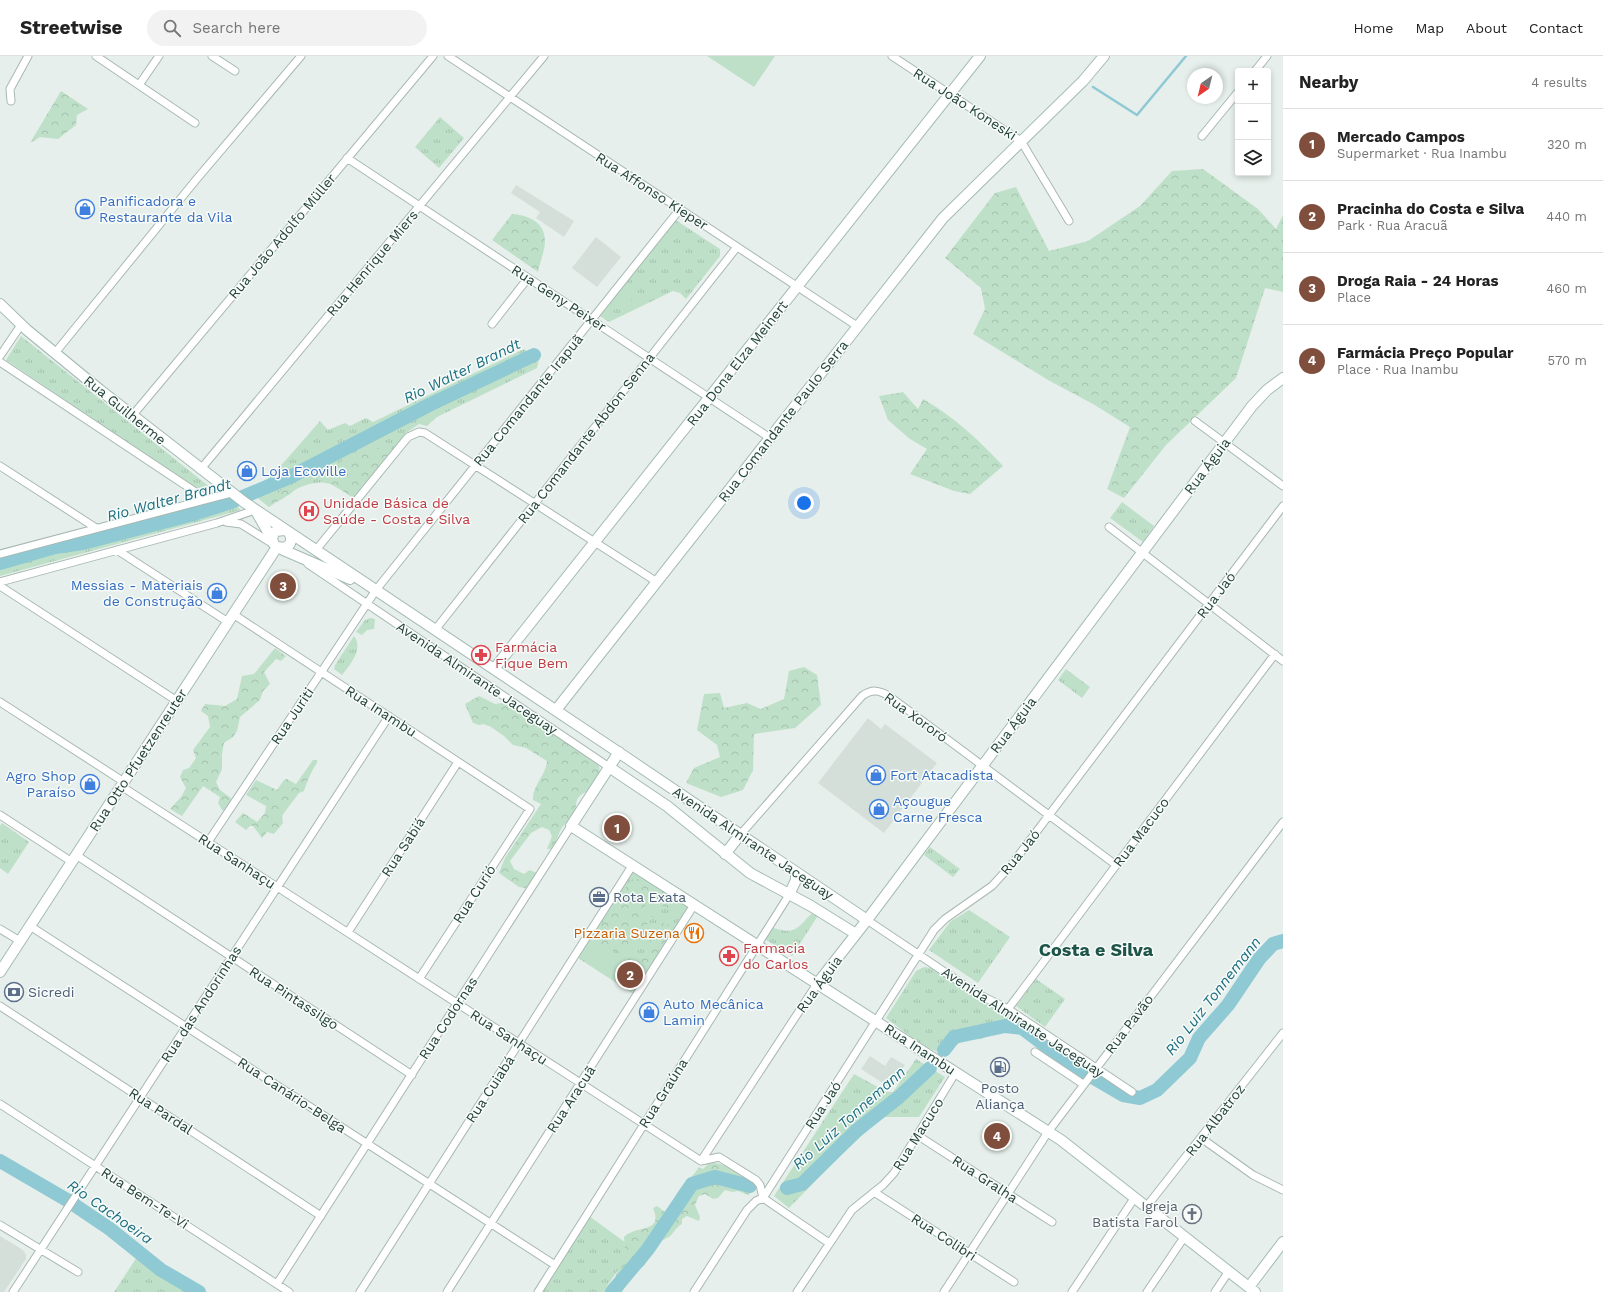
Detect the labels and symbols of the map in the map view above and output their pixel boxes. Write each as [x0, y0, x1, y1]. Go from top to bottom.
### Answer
street label: Rua João Koneski [910, 65, 1020, 143]
north arrow [1187, 68, 1223, 104]
street label: Rua Affonso Kieper [593, 149, 711, 233]
street label: Rua João Adolfo Müller [225, 170, 339, 302]
place label: Panificadora e Restaurante da Vila [99, 193, 232, 225]
shop icon: Panificadora e Restaurante da Vila [74, 198, 96, 220]
street label: Rua Henrique Miers [323, 207, 421, 319]
street label: Rua Geny Peixer [509, 261, 610, 335]
street label: Rua Dona Elza Meinert [683, 297, 791, 429]
street label: Rua Comandante Irapuã [470, 331, 586, 469]
water label: Rio Walter Brandt [401, 334, 524, 407]
street label: Rua Comandante Paulo Serra [715, 337, 851, 505]
street label: Rua Comandante Abdon Senna [514, 349, 658, 527]
street label: Rua Guilherme [81, 372, 169, 448]
street label: Rua Águia [1181, 435, 1233, 497]
shop icon: Loja Ecoville [236, 460, 258, 482]
place label: Loja Ecoville [261, 463, 346, 479]
water label: Rio Walter Brandt [105, 475, 234, 525]
your location [794, 493, 814, 513]
place label: Unidade Básica de Saúde - Costa e Silva [323, 495, 470, 527]
hospital icon: Unidade Básica de Saúde - Costa e Silva [298, 500, 320, 522]
street label: Rua Jaó [1193, 569, 1239, 621]
pin: 3 [270, 571, 296, 601]
place label: Messias - Materiais de Construção [71, 577, 203, 609]
shop icon: Messias - Materiais de Construção [206, 582, 228, 604]
street label: Avenida Almirante Jaceguay [394, 618, 561, 738]
place label: Farmácia Fique Bem [495, 639, 568, 671]
pharmacy icon: Farmácia Fique Bem [470, 644, 492, 666]
street label: Rua Inambu [342, 682, 420, 740]
street label: Rua Juriti [267, 684, 317, 748]
street label: Rua Otto Pfuetzenreuter [86, 685, 190, 834]
street label: Rua Xororó [881, 689, 951, 745]
street label: Rua Águia [987, 694, 1039, 756]
shop icon: Fort Atacadista [865, 764, 887, 786]
place label: Fort Atacadista [890, 767, 994, 783]
place label: Agro Shop Paraíso [6, 768, 76, 800]
shop icon: Agro Shop Paraíso [79, 773, 101, 795]
street label: Avenida Almirante Jaceguay [670, 783, 837, 903]
place label: Açougue Carne Fresca [893, 793, 983, 825]
street label: Rua Macuco [1110, 794, 1172, 870]
shop icon: Açougue Carne Fresca [868, 798, 890, 820]
pin: 1 [604, 813, 630, 843]
street label: Rua Sabiá [378, 814, 428, 880]
street label: Rua Jaó [997, 826, 1043, 878]
street label: Rua Sanhaçu [195, 830, 279, 892]
street label: Rua Curió [449, 862, 499, 926]
office icon: Rota Exata [588, 886, 610, 908]
place label: Rota Exata [613, 889, 686, 905]
restaurant icon: Pizzaria Suzena [683, 922, 705, 944]
place label: Pizzaria Suzena [573, 925, 680, 941]
water label: Rio Luiz Tonnemann [1161, 933, 1265, 1059]
district label: Costa e Silva [1039, 939, 1154, 960]
place label: Farmacia do Carlos [743, 940, 808, 972]
street label: Rua das Andorinhas [157, 943, 245, 1065]
pharmacy icon: Farmacia do Carlos [718, 945, 740, 967]
street label: Rua Águia [793, 952, 845, 1016]
pin: 2 [617, 960, 643, 990]
street label: Rua Pintassilgo [246, 963, 342, 1033]
street label: Avenida Almirante Jaceguay [939, 963, 1108, 1081]
street label: Rua Codornas [415, 974, 481, 1062]
bank icon: Sicredi [3, 981, 25, 1003]
place label: Sicredi [28, 984, 75, 1000]
street label: Rua Pavão [1102, 991, 1156, 1057]
place label: Auto Mecânica Lamin [663, 996, 764, 1028]
shop icon: Auto Mecânica Lamin [638, 1001, 660, 1023]
street label: Rua Sanhaçu [467, 1006, 551, 1068]
street label: Rua Inambu [881, 1020, 959, 1078]
street label: Rua Cuiabá [462, 1052, 518, 1126]
street label: Rua Canário-Belga [235, 1054, 349, 1136]
street label: Rua Graúna [635, 1055, 691, 1131]
fuel station icon: Posto Aliança [989, 1056, 1011, 1078]
street label: Rua Aracuã [543, 1062, 599, 1136]
water label: Rio Luiz Tonnemann [789, 1063, 909, 1173]
street label: Rua Jaó [802, 1078, 844, 1132]
place label: Posto Aliança [975, 1080, 1025, 1112]
street label: Rua Albatroz [1182, 1081, 1248, 1159]
street label: Rua Pardal [126, 1084, 197, 1138]
street label: Rua Macuco [889, 1095, 947, 1173]
pin: 4 [984, 1121, 1010, 1151]
street label: Rua Gralha [949, 1152, 1021, 1206]
street label: Rua Bem-Te-Vi [98, 1164, 192, 1232]
water label: Rio Cachoeira [64, 1176, 156, 1248]
place label: Igreja Batista Farol [1092, 1198, 1179, 1230]
church icon: Igreja Batista Farol [1181, 1203, 1203, 1225]
street label: Rua Colibri [908, 1210, 980, 1264]

